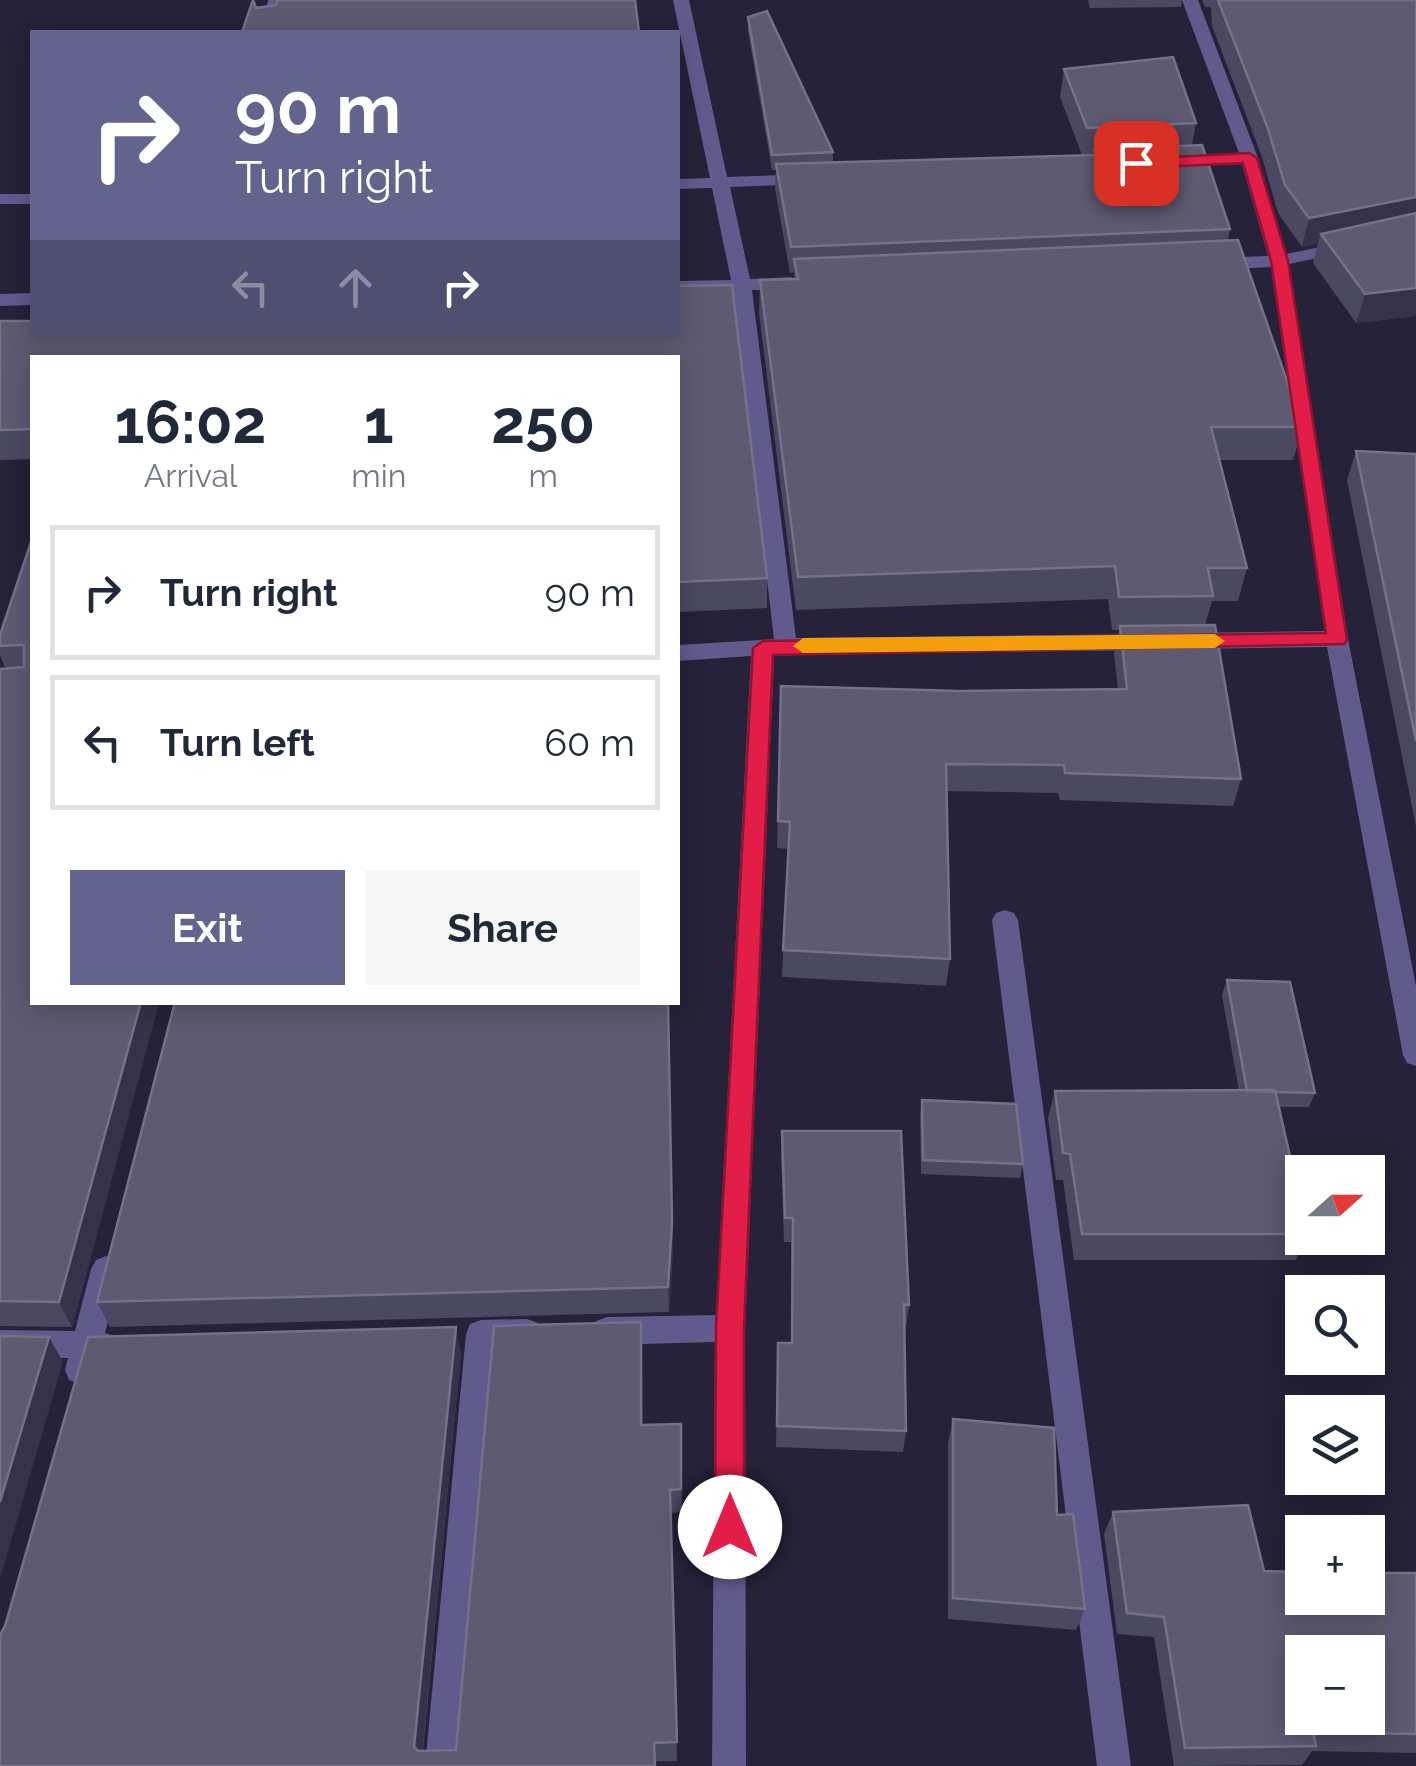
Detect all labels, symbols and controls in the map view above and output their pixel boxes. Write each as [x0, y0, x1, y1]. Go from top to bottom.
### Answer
text: 90 m [235, 67, 401, 149]
icon: right [70, 70, 200, 200]
pin [1094, 121, 1179, 206]
icon: arrive [1109, 136, 1164, 191]
text: Turn right [235, 151, 433, 204]
icon: left [223, 260, 278, 315]
icon: ahead [328, 260, 383, 315]
icon: right [433, 260, 488, 315]
text: 16:02 [115, 387, 266, 457]
text: 1 [364, 387, 394, 457]
text: 250 [491, 387, 595, 457]
text: Arrival [144, 457, 238, 494]
text: min [351, 457, 406, 494]
text: m [528, 457, 558, 494]
icon: right [75, 565, 130, 620]
text: Turn right [160, 570, 337, 615]
text: 90 m [545, 570, 635, 615]
icon: left [75, 715, 130, 770]
text: Turn left [160, 720, 315, 765]
text: 60 m [544, 720, 635, 765]
button: Exit [70, 870, 345, 985]
button: Share [365, 870, 640, 985]
north arrow [1285, 1155, 1385, 1255]
map controls [1285, 1155, 1385, 1735]
button: search [1285, 1275, 1385, 1375]
button: layers [1285, 1395, 1385, 1495]
position arrow [678, 1475, 782, 1579]
button: + [1285, 1515, 1385, 1615]
button: − [1285, 1635, 1385, 1735]

